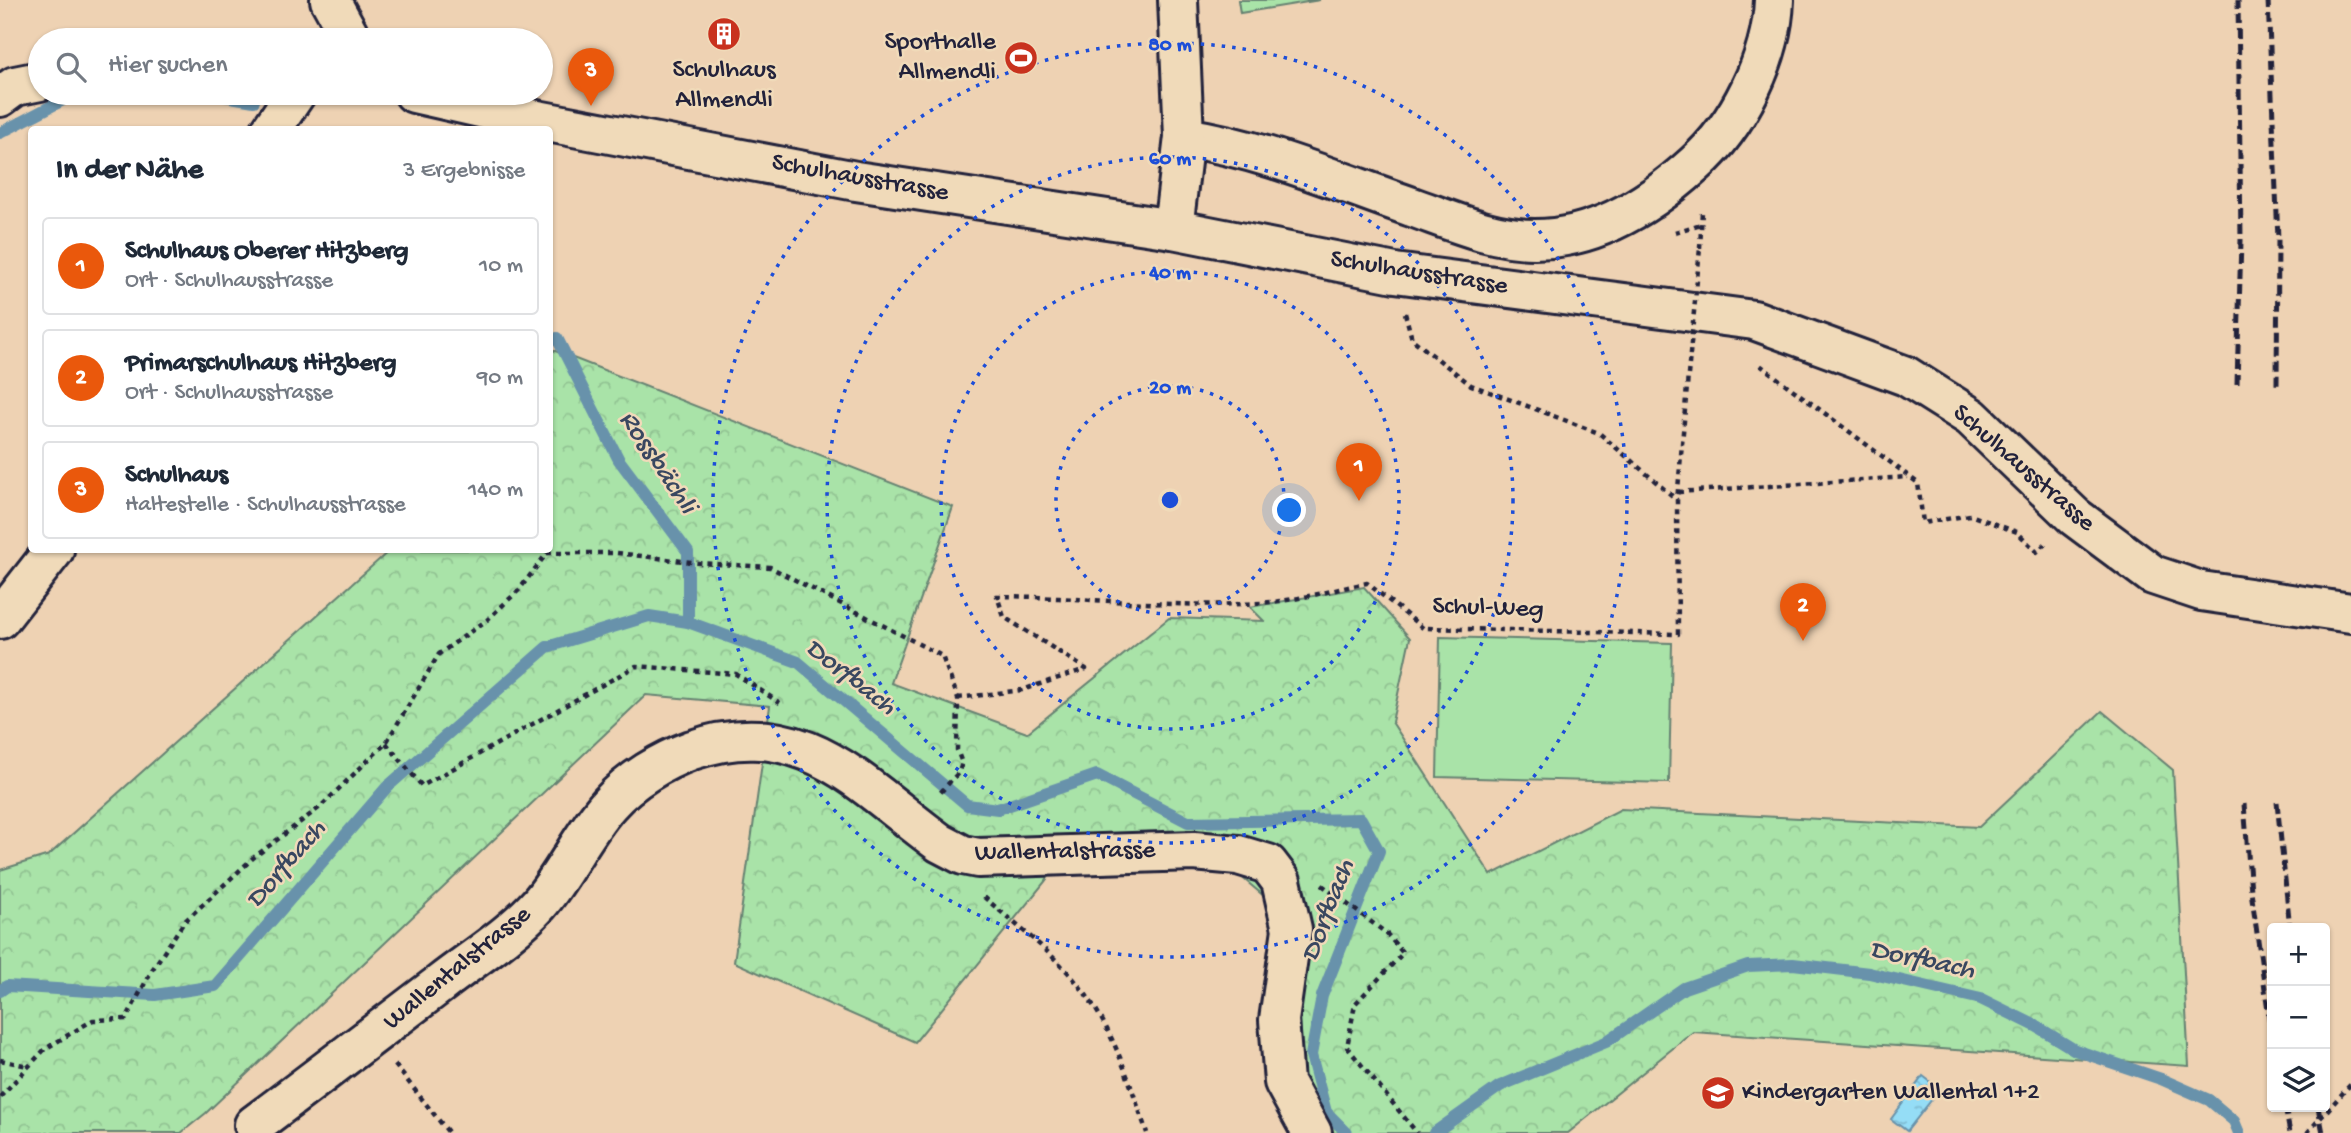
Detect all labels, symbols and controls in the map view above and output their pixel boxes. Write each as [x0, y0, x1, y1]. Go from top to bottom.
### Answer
building icon: Schulhaus Allmendli [705, 15, 743, 53]
search box [28, 28, 553, 105]
place label: Sporthalle Allmendli [885, 28, 997, 89]
text: 80 m [1148, 34, 1192, 59]
sports icon: Sporthalle Allmendli [1002, 39, 1040, 77]
icon: search [52, 48, 90, 86]
pin: 3 [568, 48, 614, 106]
text: Hier suchen [108, 51, 228, 82]
place label: Schulhaus Allmendli [673, 56, 777, 117]
street label: Schulhausstrasse [769, 148, 952, 210]
text: 60 m [1149, 148, 1191, 173]
text: In der Nähe [56, 154, 203, 189]
text: 3 Ergebnisse [403, 158, 525, 185]
text: Schulhaus Oberer Hitzberg [125, 237, 409, 268]
street label: Schulhausstrasse [1328, 245, 1511, 303]
text: 1 [76, 253, 86, 280]
text: 10 m [479, 253, 523, 280]
text: 40 m [1148, 262, 1191, 287]
text: Ort · Schulhausstrasse [125, 268, 333, 295]
text: Primarschulhaus Hitzberg [125, 349, 397, 380]
text: 2 [75, 365, 87, 392]
text: 90 m [477, 365, 523, 392]
text: 20 m [1149, 377, 1191, 402]
text: Ort · Schulhausstrasse [125, 380, 333, 407]
street label: Schulhausstrasse [1945, 398, 2101, 540]
water label: Rossbächli [611, 405, 705, 523]
pin: 1 [1336, 443, 1382, 501]
text: Schulhaus [125, 461, 228, 492]
text: 3 [75, 477, 87, 504]
text: 140 m [468, 477, 523, 504]
centre of rings [1158, 488, 1182, 512]
text: Haltestelle · Schulhausstrasse [125, 492, 406, 519]
your location [1272, 493, 1306, 527]
pin: 2 [1780, 583, 1826, 641]
street label: Schul-Weg [1432, 592, 1544, 626]
water label: Dorfbach [798, 632, 903, 724]
water label: Dorfbach [240, 813, 335, 916]
street label: Wallentalstrasse [974, 836, 1156, 870]
water label: Dorfbach [1295, 855, 1364, 966]
street label: Wallentalstrasse [378, 900, 539, 1038]
map controls [2267, 923, 2330, 1112]
button: + [2267, 923, 2330, 986]
water label: Dorfbach [1867, 934, 1978, 988]
button: − [2267, 986, 2330, 1049]
button: layers [2267, 1049, 2330, 1112]
school or university icon: Kindergarten Wallental 1+2 [1699, 1074, 1737, 1112]
place label: Kindergarten Wallental 1+2 [1742, 1078, 2040, 1109]

